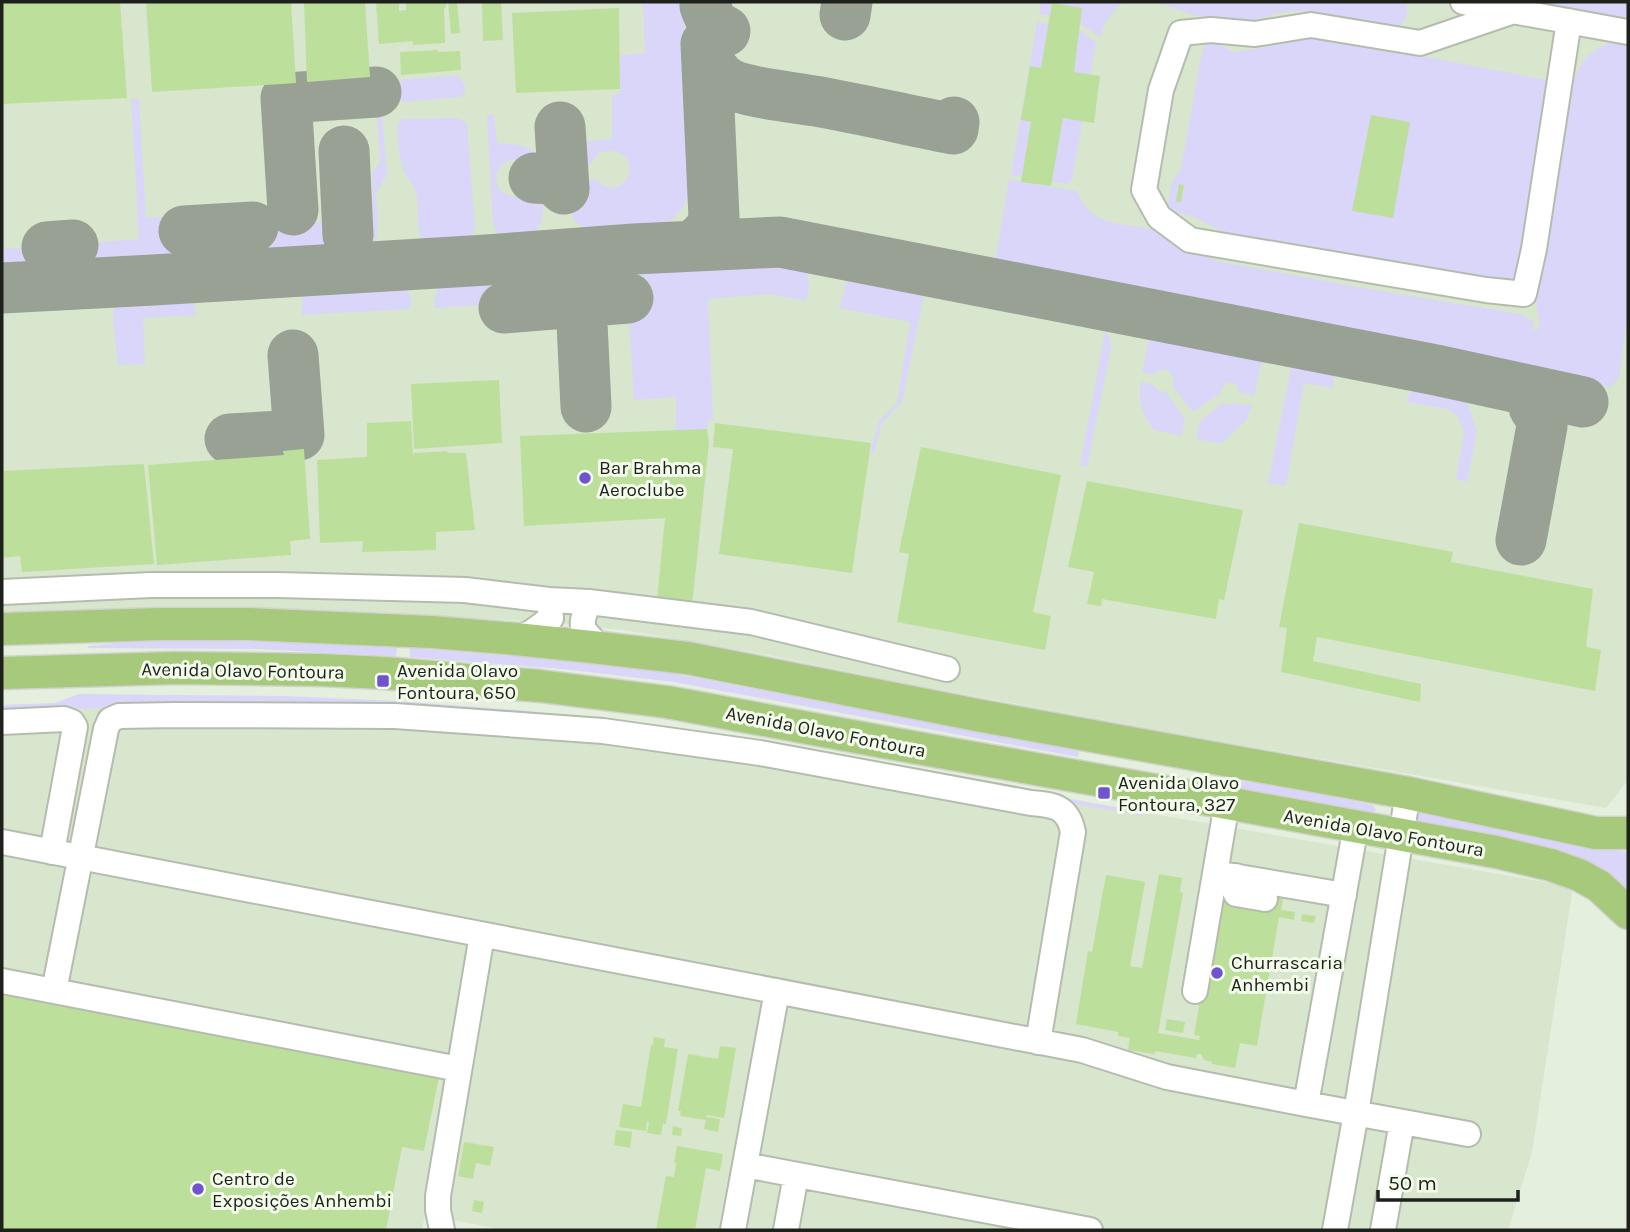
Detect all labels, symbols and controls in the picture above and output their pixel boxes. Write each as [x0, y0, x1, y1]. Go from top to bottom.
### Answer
place label: Bar Brahma Aeroclube [599, 457, 702, 501]
marker: Bar Brahma Aeroclube [577, 470, 593, 486]
street label: Avenida Olavo Fontoura [141, 658, 345, 684]
place label: Avenida Olavo Fontoura, 650 [397, 660, 518, 704]
marker: Avenida Olavo Fontoura, 650 [375, 673, 391, 689]
street label: Avenida Olavo Fontoura [724, 702, 928, 762]
place label: Avenida Olavo Fontoura, 327 [1118, 772, 1239, 816]
marker: Avenida Olavo Fontoura, 327 [1096, 785, 1112, 801]
street label: Avenida Olavo Fontoura [1282, 805, 1486, 861]
place label: Churrascaria Anhembi [1231, 952, 1343, 996]
marker: Churrascaria Anhembi [1209, 965, 1225, 981]
scale bar [1378, 1158, 1518, 1202]
place label: Centro de Exposições Anhembi [212, 1168, 392, 1212]
text: 50 m [1388, 1171, 1437, 1195]
marker: Centro de Exposições Anhembi [190, 1181, 206, 1197]

